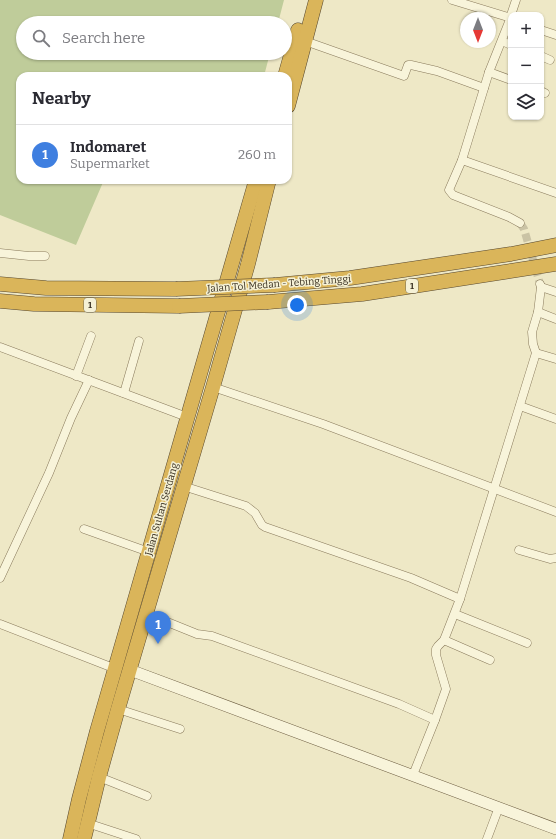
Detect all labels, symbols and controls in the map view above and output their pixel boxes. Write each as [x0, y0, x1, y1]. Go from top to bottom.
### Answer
north arrow [460, 12, 496, 48]
map controls [508, 12, 544, 120]
button: + [508, 12, 544, 48]
search box [16, 16, 292, 60]
icon: search [30, 27, 52, 49]
text: Search here [62, 29, 145, 47]
button: − [508, 48, 544, 84]
button: layers [508, 84, 544, 120]
text: Nearby [32, 88, 91, 109]
text: Indomaret [70, 138, 147, 156]
text: 1 [42, 147, 48, 162]
text: 260 m [238, 147, 276, 162]
text: Supermarket [70, 156, 150, 171]
street label: Jalan Tol Medan - Tebing Tinggi [206, 273, 351, 295]
road number: 1 [406, 279, 418, 293]
your location [287, 295, 307, 315]
road number: 1 [84, 298, 96, 312]
street label: Jalan Sultan Serdang [143, 461, 181, 558]
pin: 1 [145, 611, 171, 644]

